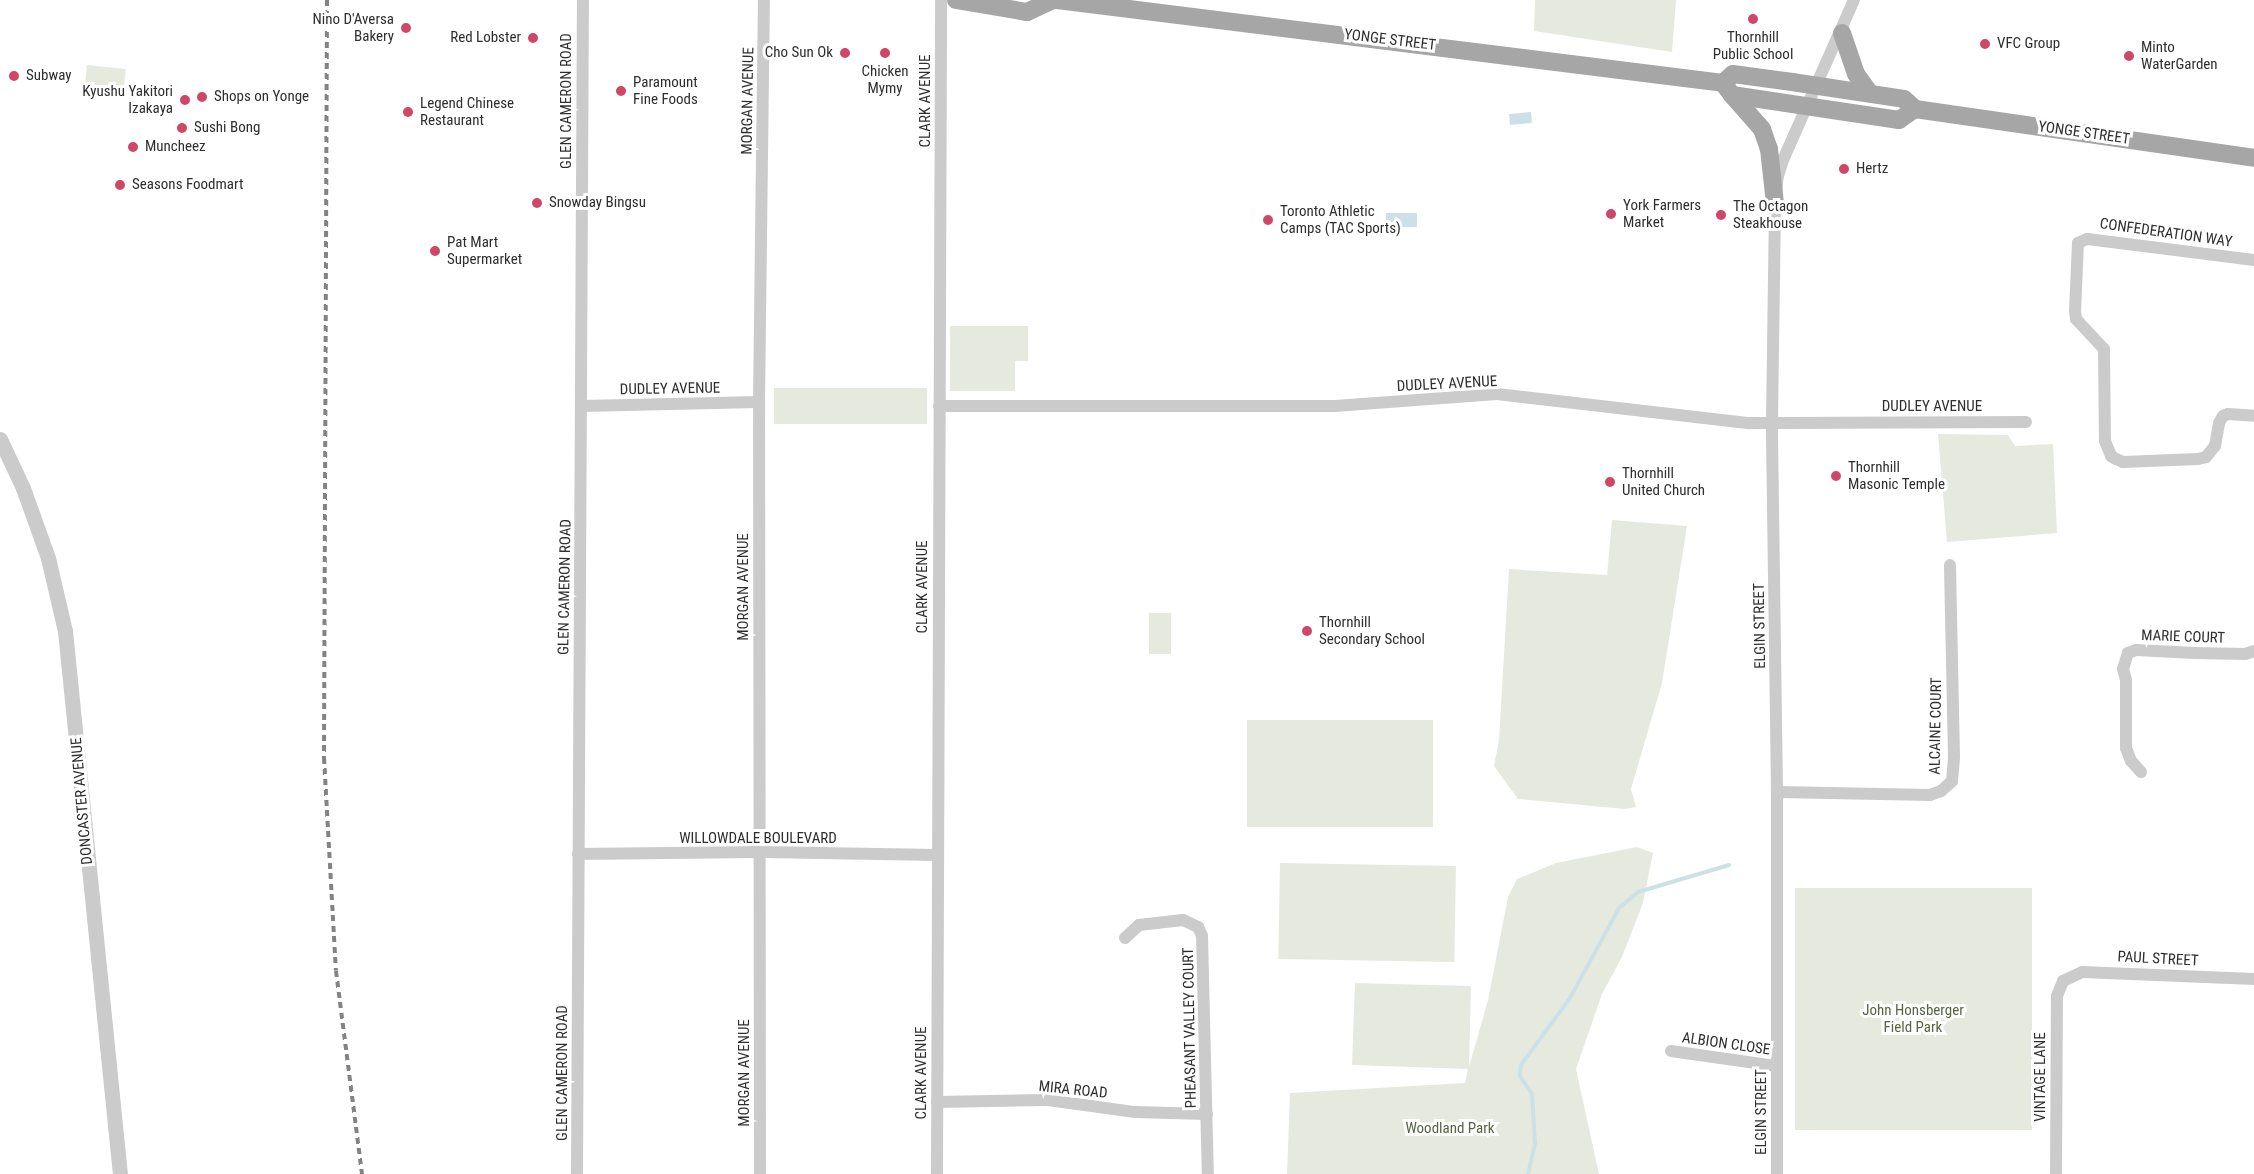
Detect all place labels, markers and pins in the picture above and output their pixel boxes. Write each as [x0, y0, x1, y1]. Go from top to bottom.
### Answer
place label: Nino D'Aversa Bakery [312, 10, 394, 45]
marker: Thornhill Public School [1746, 12, 1760, 26]
marker: Nino D'Aversa Bakery [399, 21, 413, 35]
place label: Thornhill Public School [1713, 28, 1793, 63]
place label: Red Lobster [450, 29, 521, 47]
marker: Red Lobster [526, 31, 540, 45]
place label: VFC Group [1997, 35, 2060, 53]
marker: VFC Group [1978, 37, 1992, 51]
place label: Minto WaterGarden [2141, 38, 2218, 73]
place label: Cho Sun Ok [765, 44, 833, 62]
marker: Cho Sun Ok [838, 46, 852, 60]
marker: Chicken Mymy [878, 46, 892, 60]
marker: Minto WaterGarden [2122, 49, 2136, 63]
place label: Chicken Mymy [861, 62, 909, 97]
place label: Subway [26, 67, 71, 85]
marker: Subway [7, 69, 21, 83]
place label: Paramount Fine Foods [633, 73, 698, 108]
place label: Kyushu Yakitori Izakaya [82, 82, 173, 117]
marker: Paramount Fine Foods [614, 84, 628, 98]
place label: Shops on Yonge [214, 88, 309, 106]
marker: Shops on Yonge [195, 90, 209, 104]
marker: Kyushu Yakitori Izakaya [178, 93, 192, 107]
place label: Legend Chinese Restaurant [420, 94, 514, 129]
marker: Legend Chinese Restaurant [401, 105, 415, 119]
place label: Sushi Bong [194, 119, 260, 137]
marker: Sushi Bong [175, 121, 189, 135]
place label: Muncheez [145, 138, 206, 156]
marker: Muncheez [126, 140, 140, 154]
place label: Hertz [1856, 160, 1888, 178]
marker: Hertz [1837, 162, 1851, 176]
place label: Seasons Foodmart [132, 176, 243, 194]
marker: Seasons Foodmart [113, 178, 127, 192]
place label: Snowday Bingsu [549, 194, 646, 212]
marker: Snowday Bingsu [530, 196, 544, 210]
place label: York Farmers Market [1623, 196, 1701, 231]
place label: The Octagon Steakhouse [1733, 197, 1808, 232]
place label: Toronto Athletic Camps (TAC Sports) [1280, 202, 1401, 237]
marker: York Farmers Market [1604, 207, 1618, 221]
marker: The Octagon Steakhouse [1714, 208, 1728, 222]
marker: Toronto Athletic Camps (TAC Sports) [1261, 213, 1275, 227]
place label: Pat Mart Supermarket [447, 233, 522, 268]
marker: Pat Mart Supermarket [428, 244, 442, 258]
place label: Thornhill Masonic Temple [1848, 458, 1945, 493]
place label: Thornhill United Church [1622, 464, 1705, 499]
marker: Thornhill Masonic Temple [1829, 469, 1843, 483]
marker: Thornhill United Church [1603, 475, 1617, 489]
place label: Thornhill Secondary School [1319, 613, 1425, 648]
marker: Thornhill Secondary School [1300, 624, 1314, 638]

